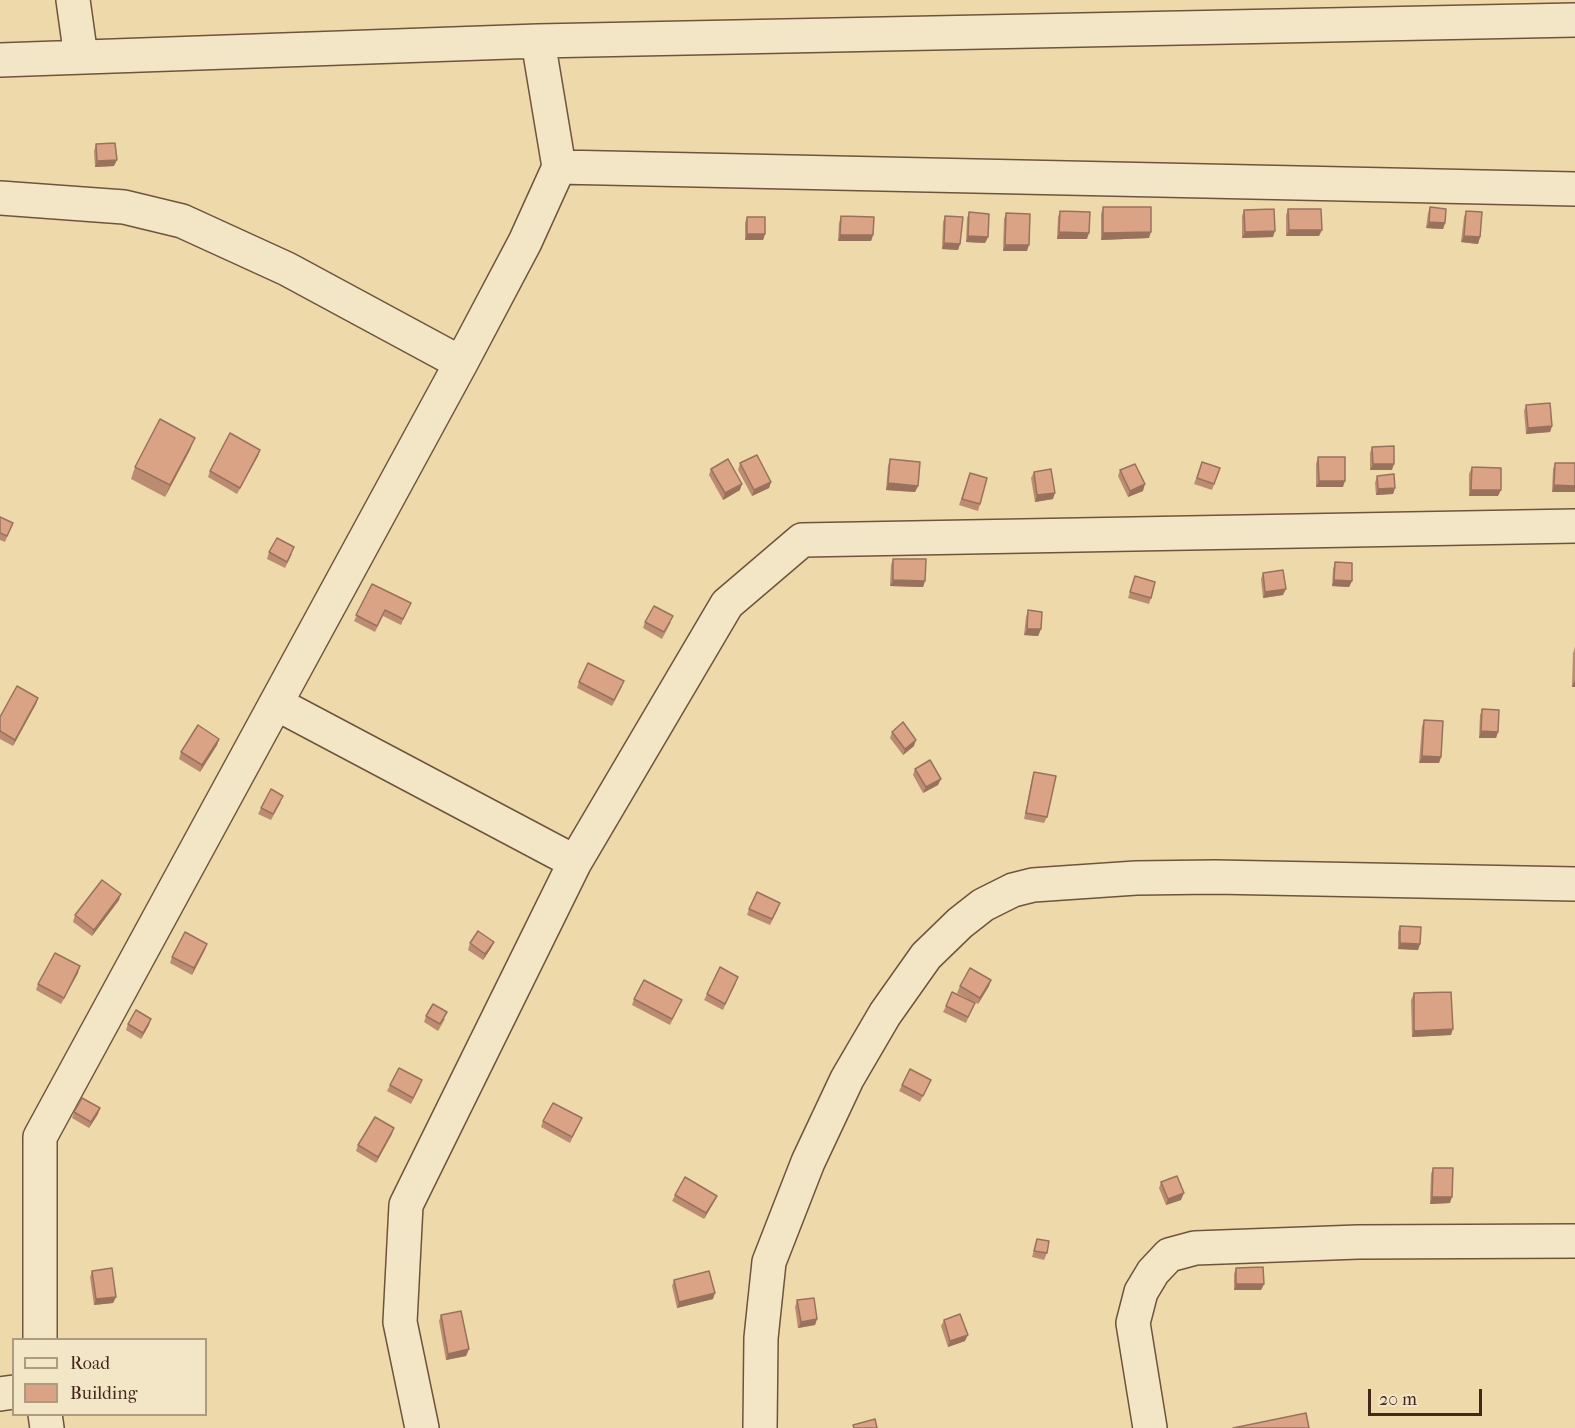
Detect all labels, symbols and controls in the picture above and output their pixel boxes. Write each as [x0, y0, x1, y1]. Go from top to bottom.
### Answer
legend [12, 1338, 207, 1416]
text: Road [70, 1353, 110, 1374]
scale bar [1371, 1377, 1485, 1415]
text: Building [70, 1383, 137, 1404]
text: 20 m [1379, 1389, 1417, 1410]

